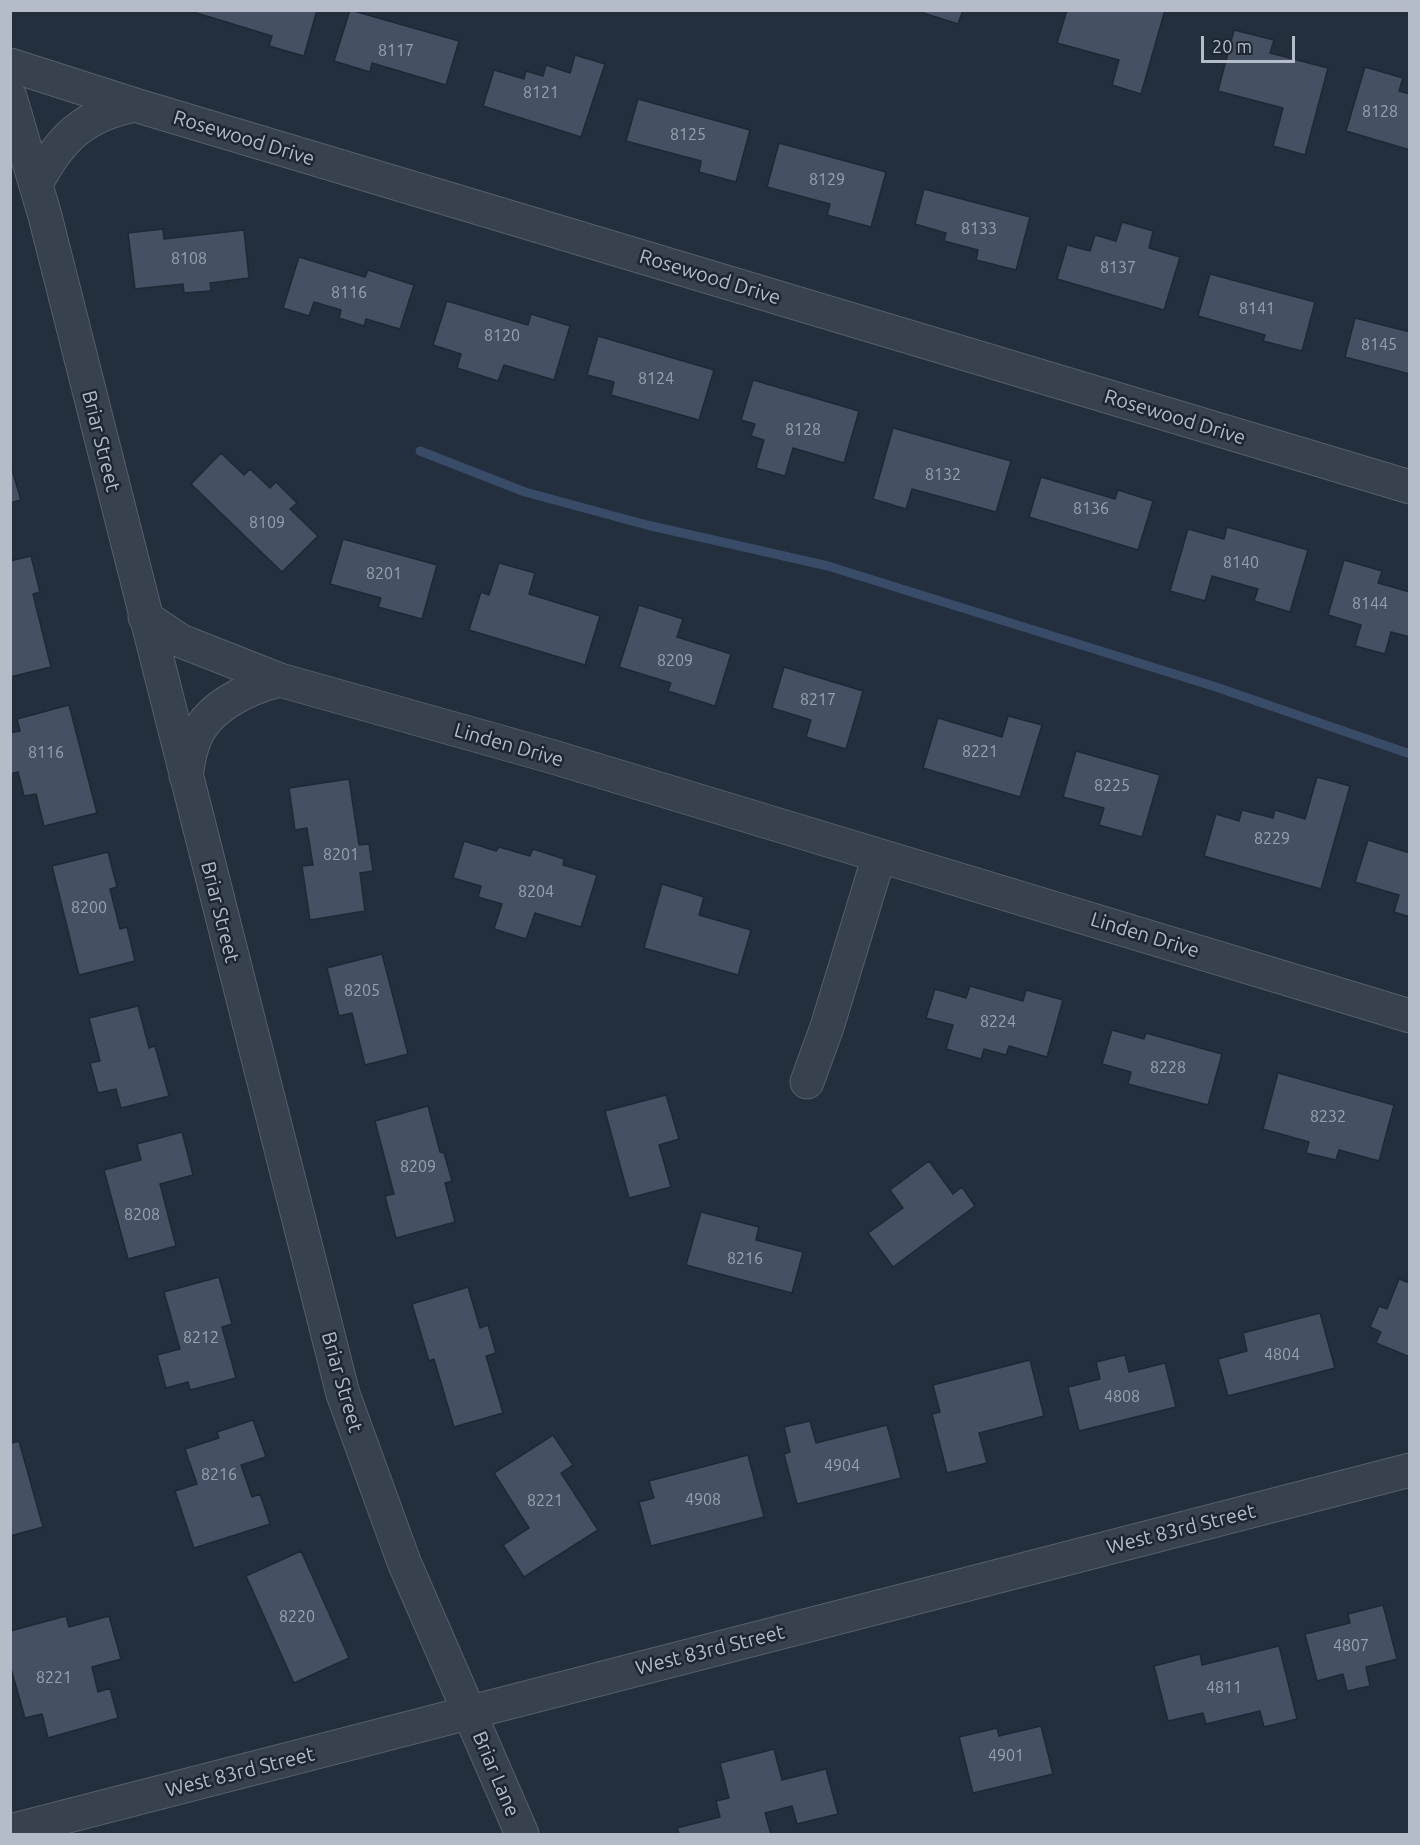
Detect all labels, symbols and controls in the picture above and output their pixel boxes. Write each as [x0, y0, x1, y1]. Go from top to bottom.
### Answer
scale bar [1204, 24, 1298, 62]
text: 20 m [1212, 36, 1252, 56]
house number: 8117 [378, 41, 414, 61]
house number: 8121 [523, 83, 559, 103]
house number: 8128 [1362, 102, 1398, 122]
street label: Rosewood Drive [171, 105, 317, 171]
house number: 8125 [670, 125, 706, 145]
house number: 8129 [809, 170, 845, 190]
house number: 8133 [961, 219, 997, 239]
street label: Rosewood Drive [637, 244, 783, 310]
house number: 8108 [171, 249, 207, 269]
house number: 8137 [1100, 258, 1136, 278]
house number: 8116 [331, 283, 367, 303]
house number: 8141 [1239, 299, 1275, 319]
house number: 8120 [484, 326, 520, 346]
house number: 8145 [1361, 335, 1397, 355]
house number: 8124 [638, 369, 674, 389]
street label: Rosewood Drive [1102, 384, 1248, 450]
street label: Briar Street [77, 388, 125, 494]
house number: 8128 [785, 420, 821, 440]
house number: 8132 [925, 465, 961, 485]
house number: 8136 [1073, 499, 1109, 519]
house number: 8109 [249, 513, 285, 533]
house number: 8140 [1223, 553, 1259, 573]
house number: 8201 [366, 564, 402, 584]
house number: 8144 [1352, 594, 1388, 614]
house number: 8209 [657, 651, 693, 671]
house number: 8217 [800, 690, 836, 710]
street label: Linden Drive [452, 718, 566, 772]
house number: 8221 [962, 742, 998, 762]
house number: 8116 [28, 743, 64, 763]
house number: 8225 [1094, 776, 1130, 796]
house number: 8229 [1254, 829, 1290, 849]
house number: 8201 [323, 845, 359, 865]
street label: Briar Street [196, 859, 244, 965]
house number: 8204 [518, 882, 554, 902]
house number: 8200 [71, 898, 107, 918]
street label: Linden Drive [1088, 907, 1202, 963]
house number: 8205 [344, 981, 380, 1001]
house number: 8224 [980, 1012, 1016, 1032]
house number: 8228 [1150, 1058, 1186, 1078]
house number: 8232 [1310, 1107, 1346, 1127]
house number: 8209 [400, 1157, 436, 1177]
house number: 8208 [124, 1205, 160, 1225]
house number: 8216 [727, 1249, 763, 1269]
house number: 8212 [183, 1328, 219, 1348]
street label: Briar Street [316, 1329, 368, 1435]
house number: 4804 [1264, 1345, 1300, 1365]
house number: 4808 [1104, 1387, 1140, 1407]
house number: 4904 [824, 1456, 860, 1476]
house number: 8216 [201, 1465, 237, 1485]
house number: 4908 [685, 1490, 721, 1510]
house number: 8221 [527, 1491, 563, 1511]
street label: West 83rd Street [1104, 1499, 1258, 1559]
house number: 8220 [279, 1607, 315, 1627]
street label: West 83rd Street [633, 1620, 787, 1680]
house number: 4807 [1333, 1636, 1369, 1656]
house number: 8221 [36, 1668, 72, 1688]
house number: 4811 [1206, 1678, 1242, 1698]
street label: Briar Lane [467, 1728, 525, 1820]
street label: West 83rd Street [163, 1742, 317, 1802]
house number: 4901 [988, 1746, 1024, 1766]

